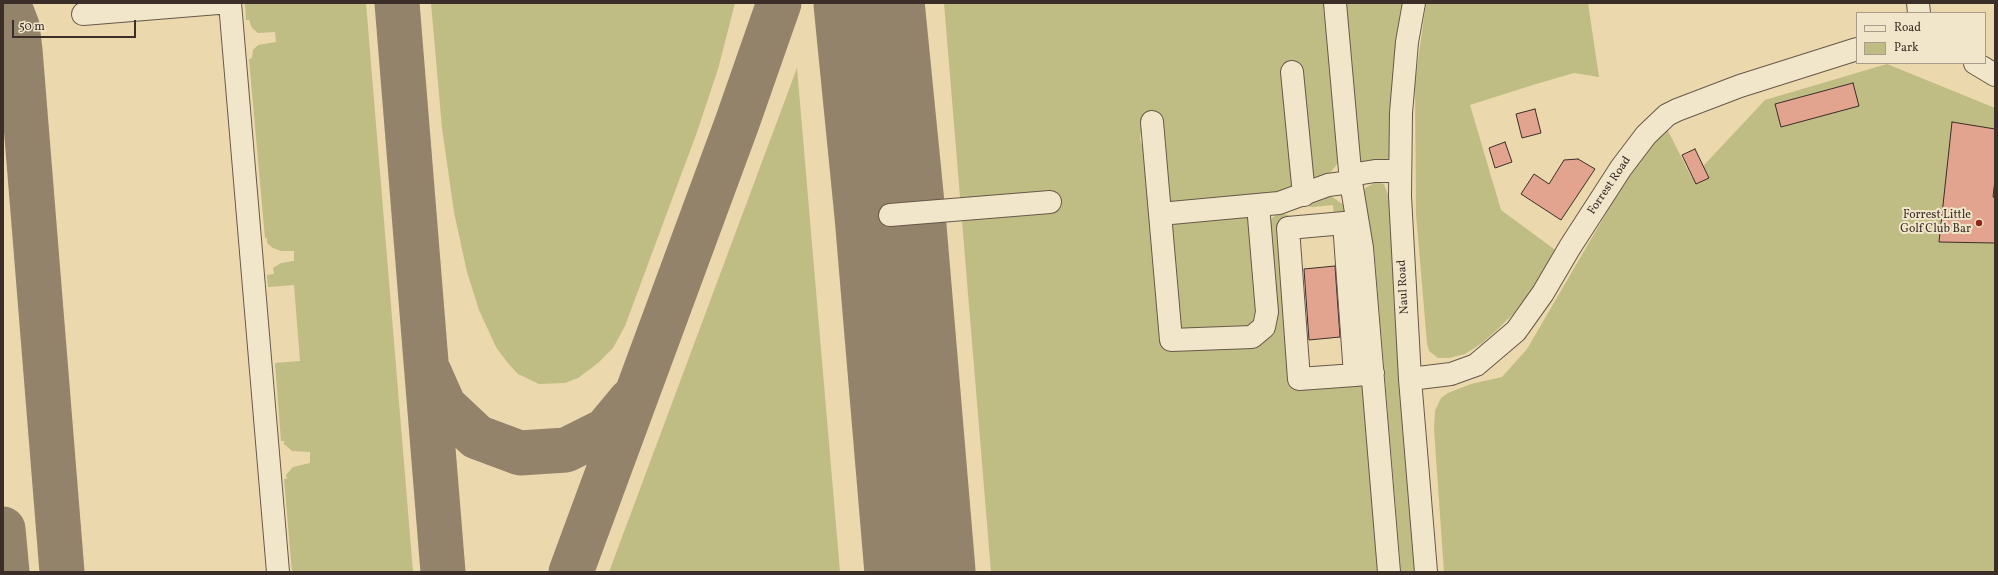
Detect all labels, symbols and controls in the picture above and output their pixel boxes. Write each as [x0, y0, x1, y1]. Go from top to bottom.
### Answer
scale bar [14, 12, 138, 38]
legend [1856, 12, 1986, 64]
text: 50 m [19, 19, 45, 35]
text: Road [1894, 20, 1921, 36]
text: Park [1894, 40, 1919, 56]
street label: Forrest Road [1585, 154, 1635, 218]
place label: Forrest Little Golf Club Bar [1900, 209, 1971, 237]
marker: Forrest Little Golf Club Bar [1974, 218, 1984, 228]
street label: Naul Road [1395, 259, 1413, 315]

